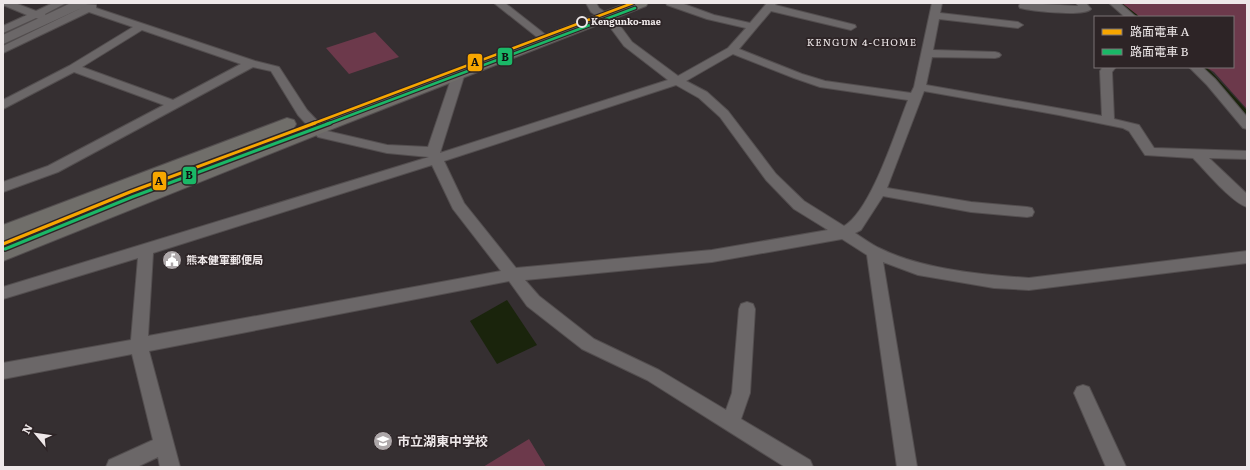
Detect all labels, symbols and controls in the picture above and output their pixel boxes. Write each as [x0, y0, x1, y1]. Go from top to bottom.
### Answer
place label: Kengunko-mae [591, 14, 661, 28]
marker: Kengunko-mae [576, 16, 588, 28]
legend [1094, 16, 1234, 68]
text: 路面電車 A [1130, 22, 1189, 40]
district label: KENGUN 4-CHOME [807, 34, 917, 49]
text: 路面電車 B [1130, 42, 1188, 60]
line badge: B [497, 47, 513, 66]
text: B [501, 48, 509, 64]
line badge: A [467, 53, 483, 72]
text: A [471, 53, 480, 69]
line badge: B [182, 166, 197, 185]
text: B [185, 166, 193, 182]
line badge: A [152, 171, 167, 191]
text: A [155, 172, 164, 188]
public building icon: 熊本健軍郵便局 [161, 249, 183, 271]
place label: 熊本健軍郵便局 [186, 251, 263, 267]
north arrow [16, 414, 56, 454]
text: N [17, 421, 36, 437]
school or university icon: 市立湖東中学校 [372, 430, 394, 452]
place label: 市立湖東中学校 [397, 431, 488, 450]

